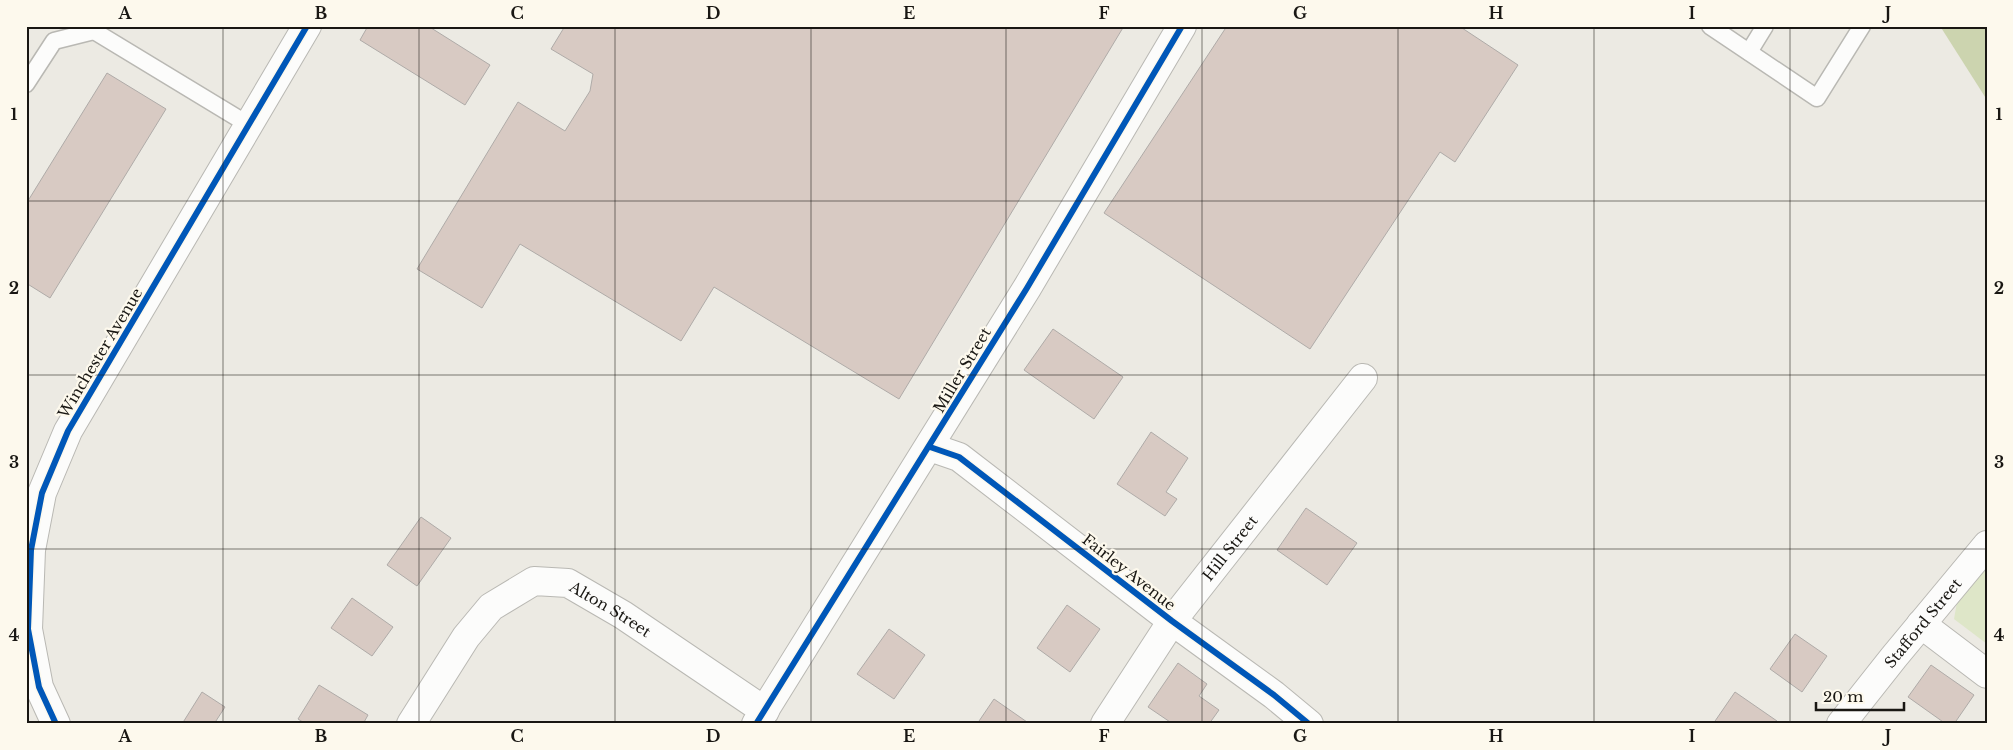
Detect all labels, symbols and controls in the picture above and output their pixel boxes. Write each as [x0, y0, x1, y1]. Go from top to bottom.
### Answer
text: A [118, 3, 133, 23]
text: B [315, 3, 328, 23]
text: C [510, 3, 524, 23]
text: D [706, 3, 720, 23]
text: E [903, 3, 915, 23]
text: F [1098, 3, 1110, 23]
text: G [1293, 3, 1307, 23]
text: H [1488, 3, 1504, 23]
text: I [1689, 3, 1696, 23]
text: J [1882, 3, 1891, 23]
text: 1 [11, 104, 18, 124]
text: 1 [1996, 104, 2003, 124]
text: 2 [9, 278, 19, 298]
text: 2 [1994, 278, 2004, 298]
street label: Winchester Avenue [53, 284, 146, 422]
street label: Miller Street [929, 324, 995, 416]
text: 3 [9, 452, 19, 472]
text: 3 [1994, 452, 2004, 472]
street label: Hill Street [1198, 511, 1261, 584]
street label: Fairley Avenue [1078, 530, 1180, 614]
street label: Stafford Street [1880, 574, 1965, 671]
street label: Alton Street [566, 576, 655, 641]
text: 4 [9, 625, 19, 645]
text: 4 [1994, 625, 2004, 645]
scale bar [1816, 680, 1903, 712]
text: 20 m [1823, 687, 1863, 706]
text: A [118, 726, 133, 746]
text: B [315, 726, 328, 746]
text: C [510, 726, 524, 746]
text: D [706, 726, 720, 746]
text: E [903, 726, 915, 746]
text: F [1098, 726, 1110, 746]
text: G [1293, 726, 1307, 746]
text: H [1488, 726, 1504, 746]
text: I [1689, 726, 1696, 746]
text: J [1882, 726, 1891, 746]

